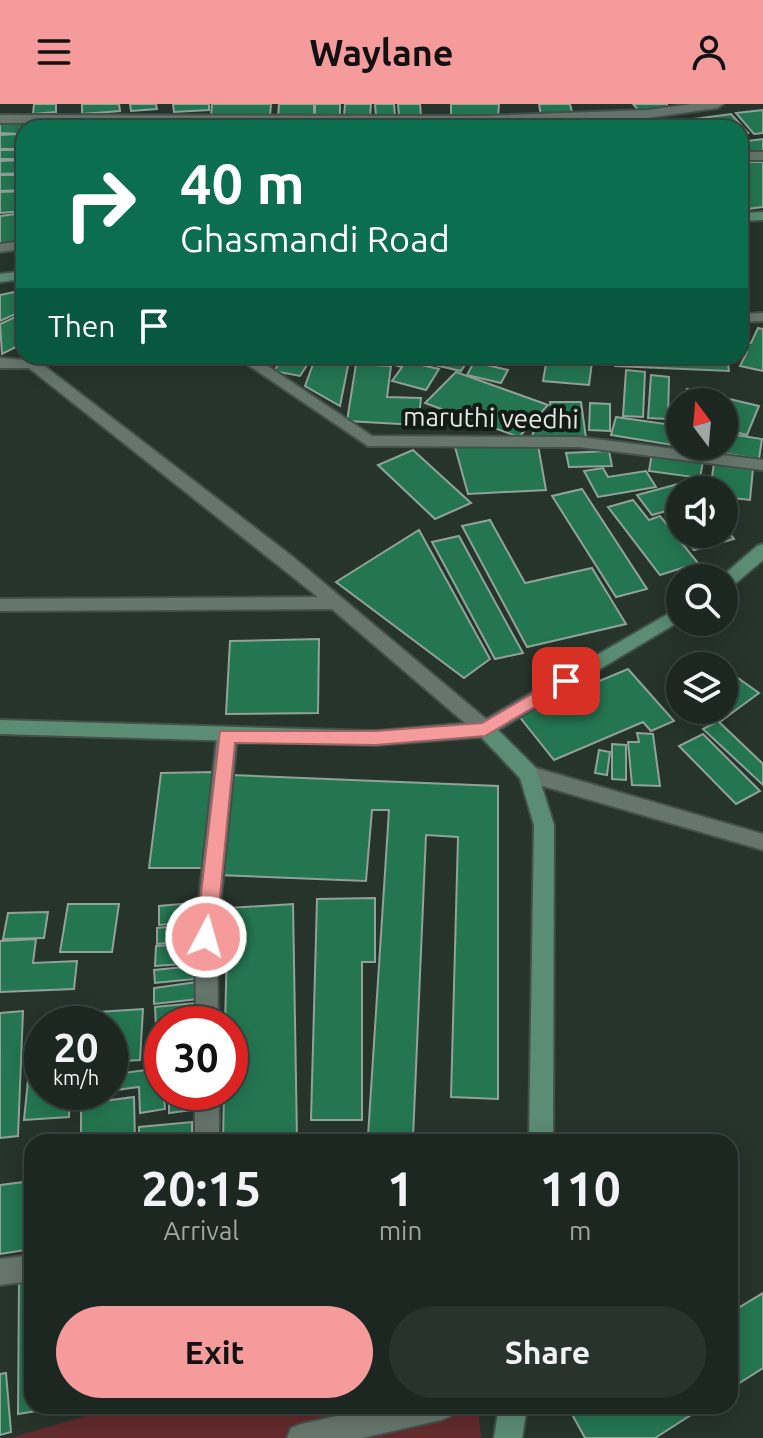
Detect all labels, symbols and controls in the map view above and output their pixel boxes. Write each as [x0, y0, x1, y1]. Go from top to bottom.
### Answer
icon: menu [32, 30, 76, 74]
icon: person [687, 30, 731, 74]
text: Waylane [310, 32, 453, 73]
icon: right [48, 152, 152, 256]
text: 40 m [180, 152, 305, 215]
text: Ghasmandi Road [180, 218, 450, 259]
icon: arrive [132, 304, 176, 348]
text: Then [48, 309, 116, 343]
north arrow [666, 388, 738, 460]
map controls [666, 388, 738, 724]
street label: maruthi veedhi [403, 401, 579, 434]
button: sound [666, 476, 738, 548]
button: search [666, 564, 738, 636]
pin [532, 647, 600, 715]
button: layers [666, 652, 738, 724]
icon: arrive [544, 659, 588, 703]
position arrow [164, 895, 248, 979]
speed limit sign: 30 [144, 1006, 248, 1110]
text: 20 [53, 1025, 99, 1070]
text: km/h [53, 1066, 99, 1089]
text: 20:15 [141, 1161, 261, 1215]
text: 1 [387, 1161, 414, 1215]
text: 110 [540, 1161, 621, 1215]
text: Arrival [163, 1216, 239, 1245]
text: min [379, 1216, 422, 1245]
text: m [569, 1216, 591, 1245]
button: Exit [56, 1306, 373, 1398]
button: Share [389, 1306, 706, 1398]

